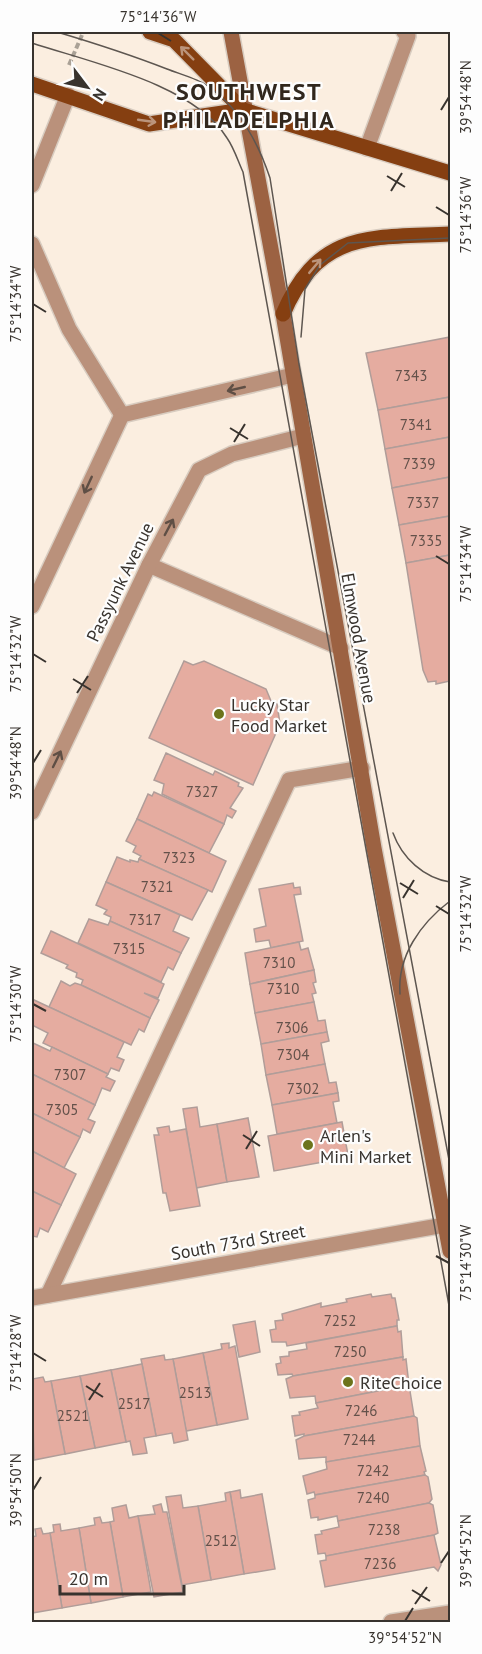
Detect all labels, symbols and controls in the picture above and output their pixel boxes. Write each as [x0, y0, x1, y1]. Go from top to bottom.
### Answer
text: 75°14'36"W [120, 7, 197, 26]
one-way arrow [180, 46, 195, 61]
north arrow [57, 57, 117, 117]
text: 39°54'48"N [456, 60, 475, 134]
district label: SOUTHWEST PHILADELPHIA [163, 76, 335, 135]
text: N [88, 85, 111, 105]
one-way arrow [136, 116, 156, 127]
text: 75°14'36"W [456, 176, 475, 253]
one-way arrow [308, 259, 322, 274]
text: 75°14'34"W [6, 265, 25, 342]
house number: 7343 [395, 366, 427, 385]
one-way arrow [227, 384, 246, 395]
house number: 7341 [400, 415, 432, 434]
house number: 7339 [403, 454, 435, 473]
one-way arrow [81, 476, 93, 494]
house number: 7337 [407, 493, 439, 512]
one-way arrow [164, 518, 175, 536]
street label: Passyunk Avenue [81, 519, 159, 645]
text: 75°14'34"W [456, 525, 475, 602]
house number: 7335 [410, 531, 442, 550]
street label: Elmwood Avenue [336, 571, 382, 705]
text: 75°14'32"W [6, 615, 25, 692]
place label: Lucky Star Food Market [231, 693, 327, 737]
marker: Lucky Star Food Market [212, 707, 226, 721]
text: 39°54'48"N [6, 726, 25, 800]
one-way arrow [51, 750, 63, 768]
house number: 7327 [186, 782, 218, 801]
house number: 7323 [163, 848, 195, 867]
text: 75°14'32"W [456, 875, 475, 952]
house number: 7321 [141, 877, 173, 896]
house number: 7317 [129, 910, 161, 929]
house number: 7315 [113, 939, 145, 958]
house number: 7310 [263, 953, 295, 972]
text: 75°14'30"W [6, 965, 25, 1042]
house number: 7310 [267, 979, 299, 998]
house number: 7306 [276, 1018, 308, 1037]
house number: 7304 [277, 1045, 309, 1064]
house number: 7307 [54, 1065, 86, 1084]
house number: 7302 [287, 1079, 319, 1098]
house number: 7305 [46, 1100, 78, 1119]
place label: Arlen's Mini Market [320, 1124, 411, 1168]
marker: Arlen's Mini Market [301, 1138, 315, 1152]
street label: South 73rd Street [169, 1219, 307, 1265]
text: 75°14'30"W [456, 1224, 475, 1301]
house number: 7252 [324, 1311, 356, 1330]
text: 75°14'28"W [6, 1314, 25, 1391]
house number: 7250 [334, 1342, 366, 1361]
place label: RiteChoice [360, 1371, 442, 1394]
marker: RiteChoice [341, 1375, 355, 1389]
house number: 2513 [179, 1383, 211, 1402]
house number: 2517 [118, 1394, 150, 1413]
house number: 7246 [345, 1401, 377, 1420]
house number: 2521 [57, 1406, 89, 1425]
house number: 7244 [343, 1430, 375, 1449]
text: 39°54'50"N [6, 1453, 25, 1527]
house number: 7242 [357, 1461, 389, 1480]
house number: 7240 [357, 1488, 389, 1507]
text: 39°54'52"N [456, 1514, 475, 1588]
house number: 7238 [368, 1520, 400, 1539]
house number: 2512 [205, 1531, 237, 1550]
house number: 7236 [364, 1554, 396, 1573]
scale bar [60, 1558, 184, 1596]
text: 20 m [69, 1567, 108, 1590]
text: 39°54'52"N [368, 1628, 442, 1647]

